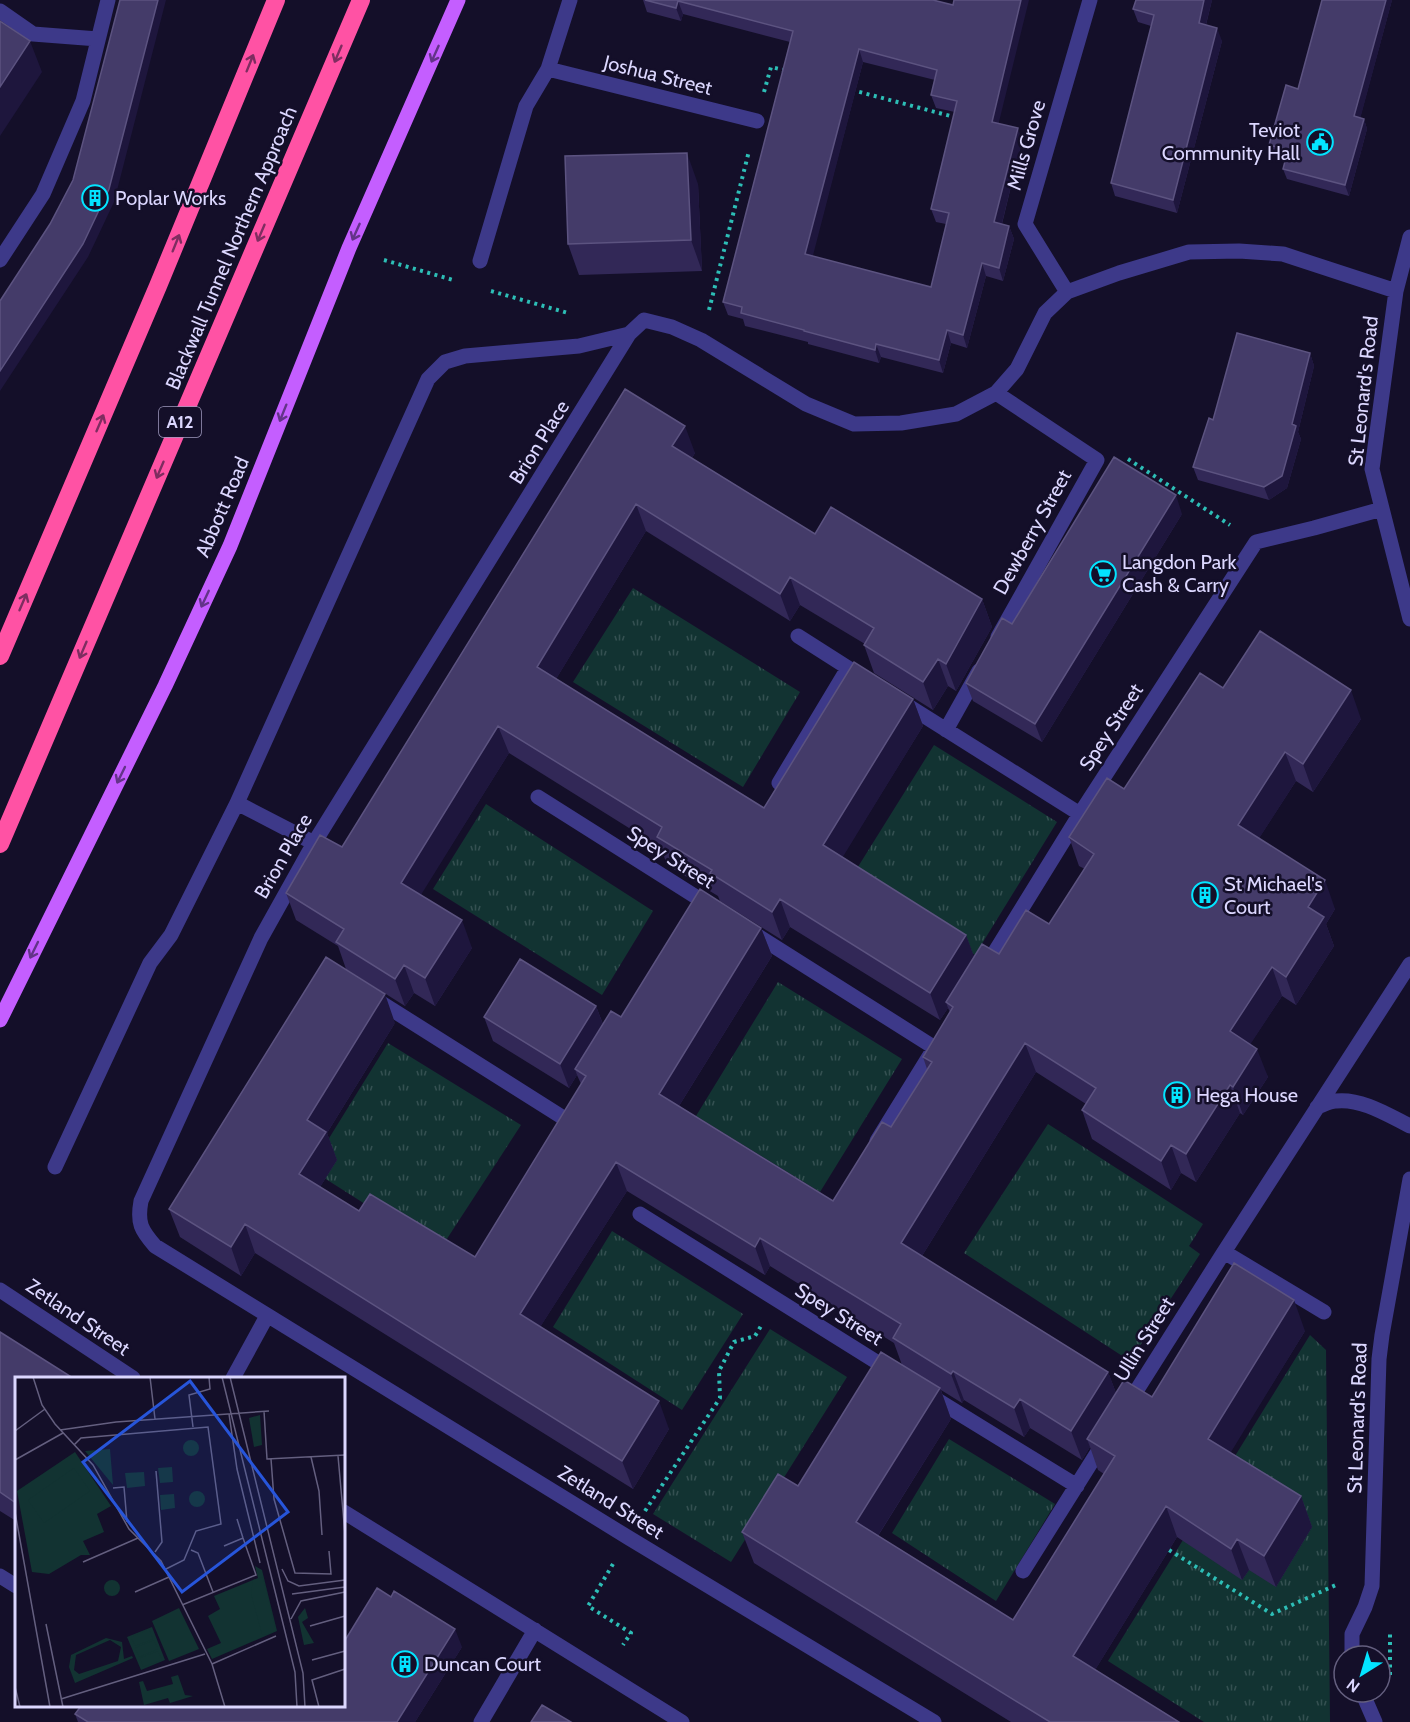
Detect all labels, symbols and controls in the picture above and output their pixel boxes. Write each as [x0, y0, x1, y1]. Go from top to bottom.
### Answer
one-way arrow [332, 44, 343, 62]
one-way arrow [429, 44, 440, 62]
street label: Joshua Street [600, 50, 715, 100]
one-way arrow [245, 54, 256, 73]
street label: Mills Grove [1002, 97, 1050, 193]
street label: Blackwall Tunnel Northern Approach [160, 103, 302, 393]
place label: Teviot Community Hall [1162, 118, 1300, 165]
public building icon: Teviot Community Hall [1305, 127, 1335, 157]
building icon: Poplar Works [80, 183, 110, 213]
place label: Poplar Works [115, 186, 226, 210]
one-way arrow [255, 223, 266, 242]
one-way arrow [350, 223, 362, 241]
one-way arrow [171, 234, 182, 253]
street label: St Leonard's Road [1343, 315, 1383, 467]
street label: Brion Place [504, 396, 574, 488]
one-way arrow [277, 403, 288, 422]
road number: A12 [159, 407, 201, 437]
one-way arrow [95, 414, 106, 432]
street label: Abbott Road [190, 453, 254, 561]
one-way arrow [154, 461, 165, 479]
street label: Dewberry Street [988, 465, 1076, 599]
place label: Langdon Park Cash & Carry [1122, 550, 1237, 597]
supermarket icon: Langdon Park Cash & Carry [1088, 559, 1118, 589]
one-way arrow [199, 590, 211, 608]
one-way arrow [18, 593, 29, 612]
one-way arrow [77, 640, 88, 658]
street label: Spey Street [1074, 679, 1148, 775]
one-way arrow [115, 766, 126, 784]
street label: Brion Place [249, 809, 317, 903]
street label: Spey Street [623, 821, 719, 894]
place label: St Michael's Court [1224, 872, 1323, 919]
building icon: St Michael's Court [1190, 880, 1220, 910]
one-way arrow [28, 941, 40, 959]
building icon: Hega House [1162, 1080, 1192, 1110]
place label: Hega House [1196, 1083, 1298, 1107]
street label: Zetland Street [22, 1274, 135, 1361]
street label: Spey Street [791, 1278, 887, 1351]
street label: Ullin Street [1109, 1292, 1179, 1386]
street label: St Leonard's Road [1342, 1342, 1372, 1494]
inset map [15, 1377, 345, 1707]
street label: Zetland Street [554, 1460, 668, 1544]
north arrow [1332, 1644, 1392, 1704]
building icon: Duncan Court [390, 1649, 420, 1679]
place label: Duncan Court [424, 1652, 541, 1676]
text: N [1343, 1675, 1364, 1697]

